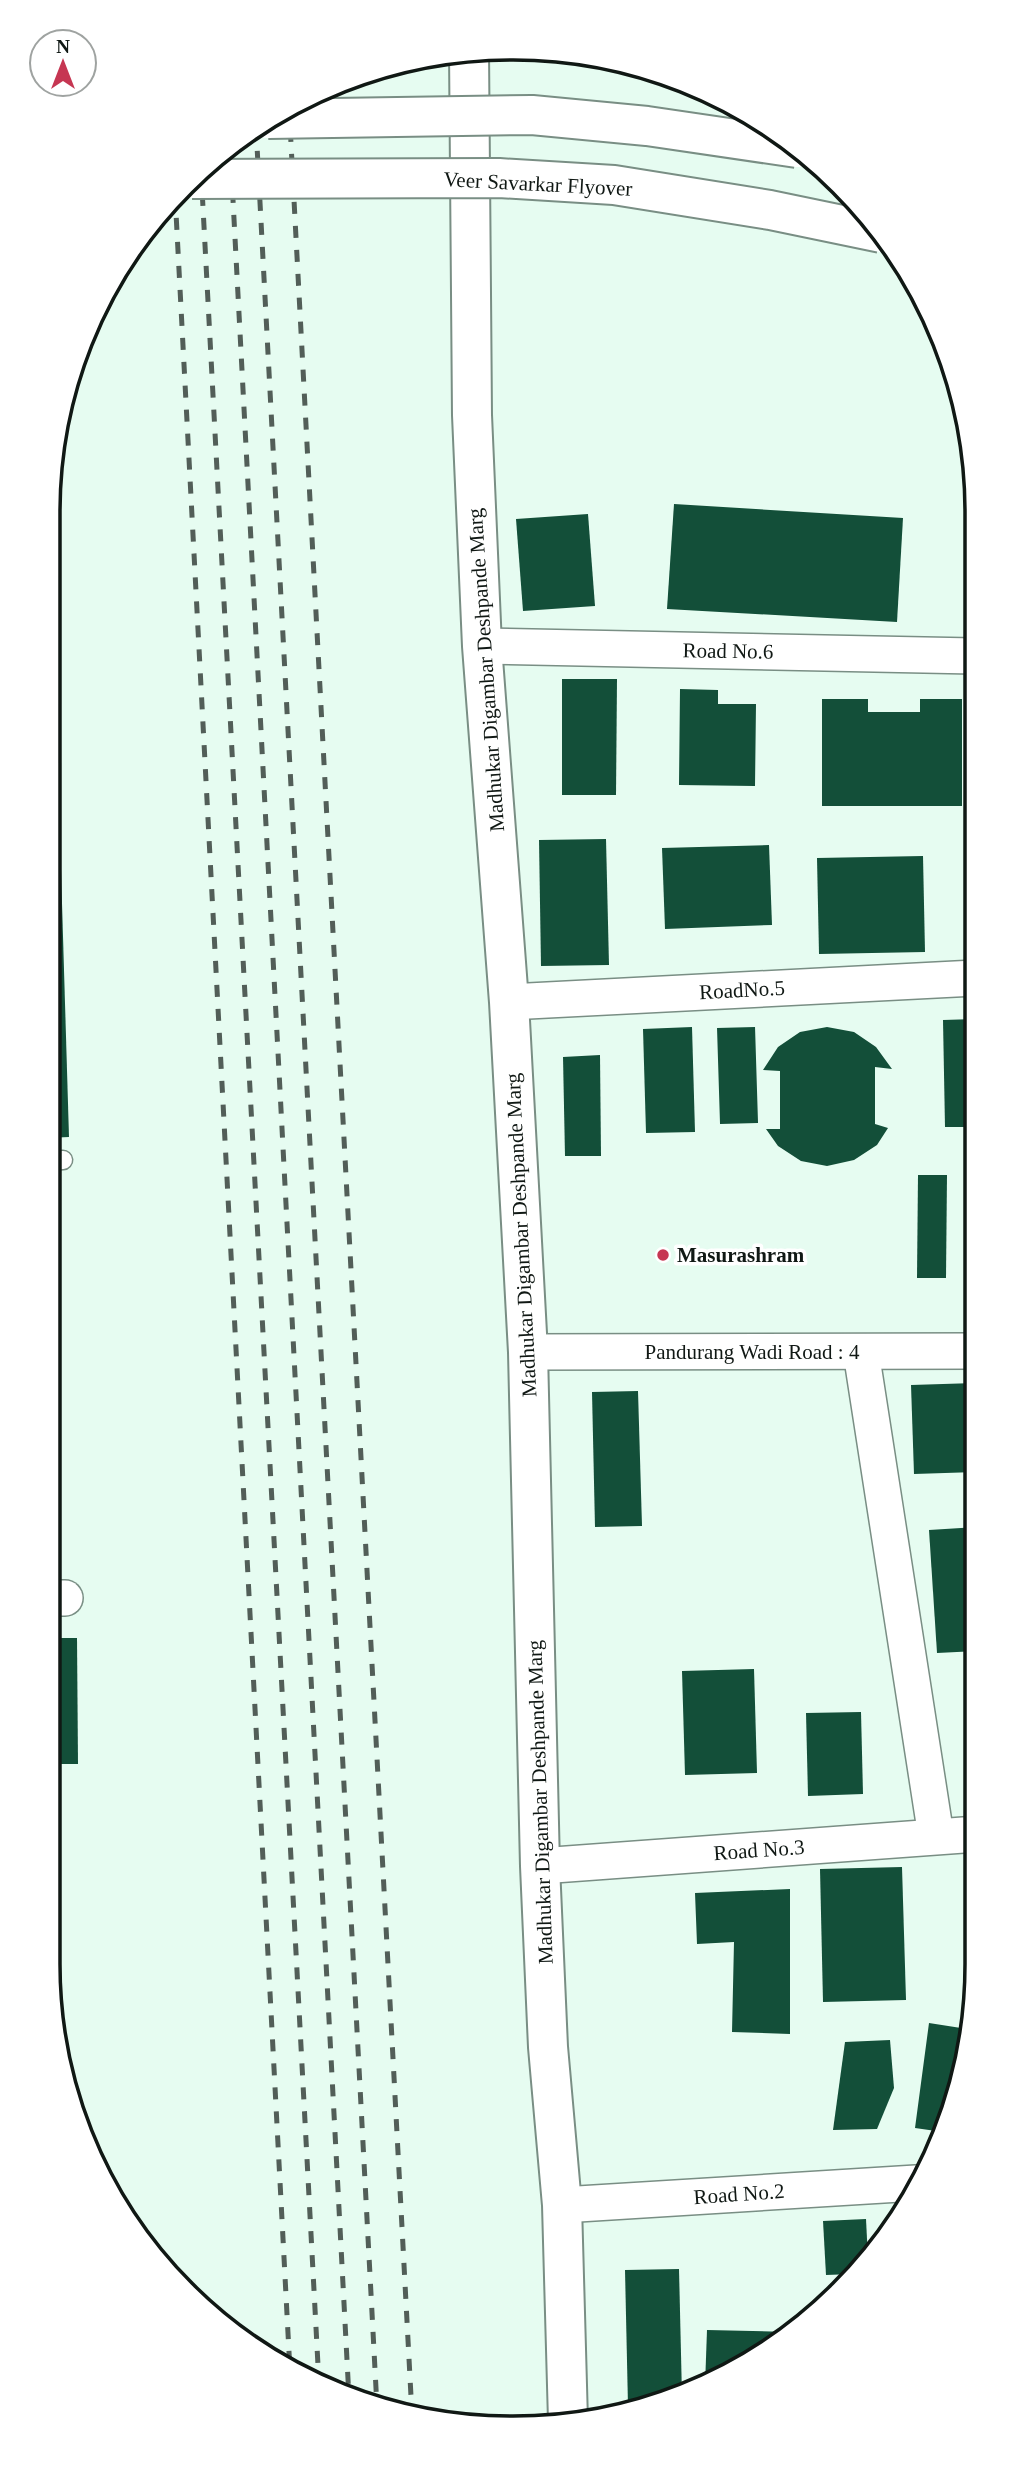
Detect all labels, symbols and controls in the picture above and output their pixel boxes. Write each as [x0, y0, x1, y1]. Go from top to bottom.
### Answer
north arrow [28, 28, 98, 98]
text: N [56, 36, 70, 57]
street label: Veer Savarkar Flyover [443, 167, 633, 201]
street label: Madhukar Digambar Deshpande Marg [463, 507, 509, 833]
street label: Road No.6 [682, 638, 774, 664]
street label: RoadNo.5 [699, 976, 785, 1004]
street label: Madhukar Digambar Deshpande Marg [501, 1072, 541, 1398]
place label: Masurashram [677, 1243, 805, 1267]
marker: Masurashram [655, 1247, 671, 1263]
street label: Pandurang Wadi Road : 4 [645, 1340, 860, 1364]
street label: Madhukar Digambar Deshpande Marg [522, 1639, 558, 1965]
street label: Road No.3 [713, 1835, 805, 1865]
street label: Road No.2 [693, 2179, 785, 2209]

